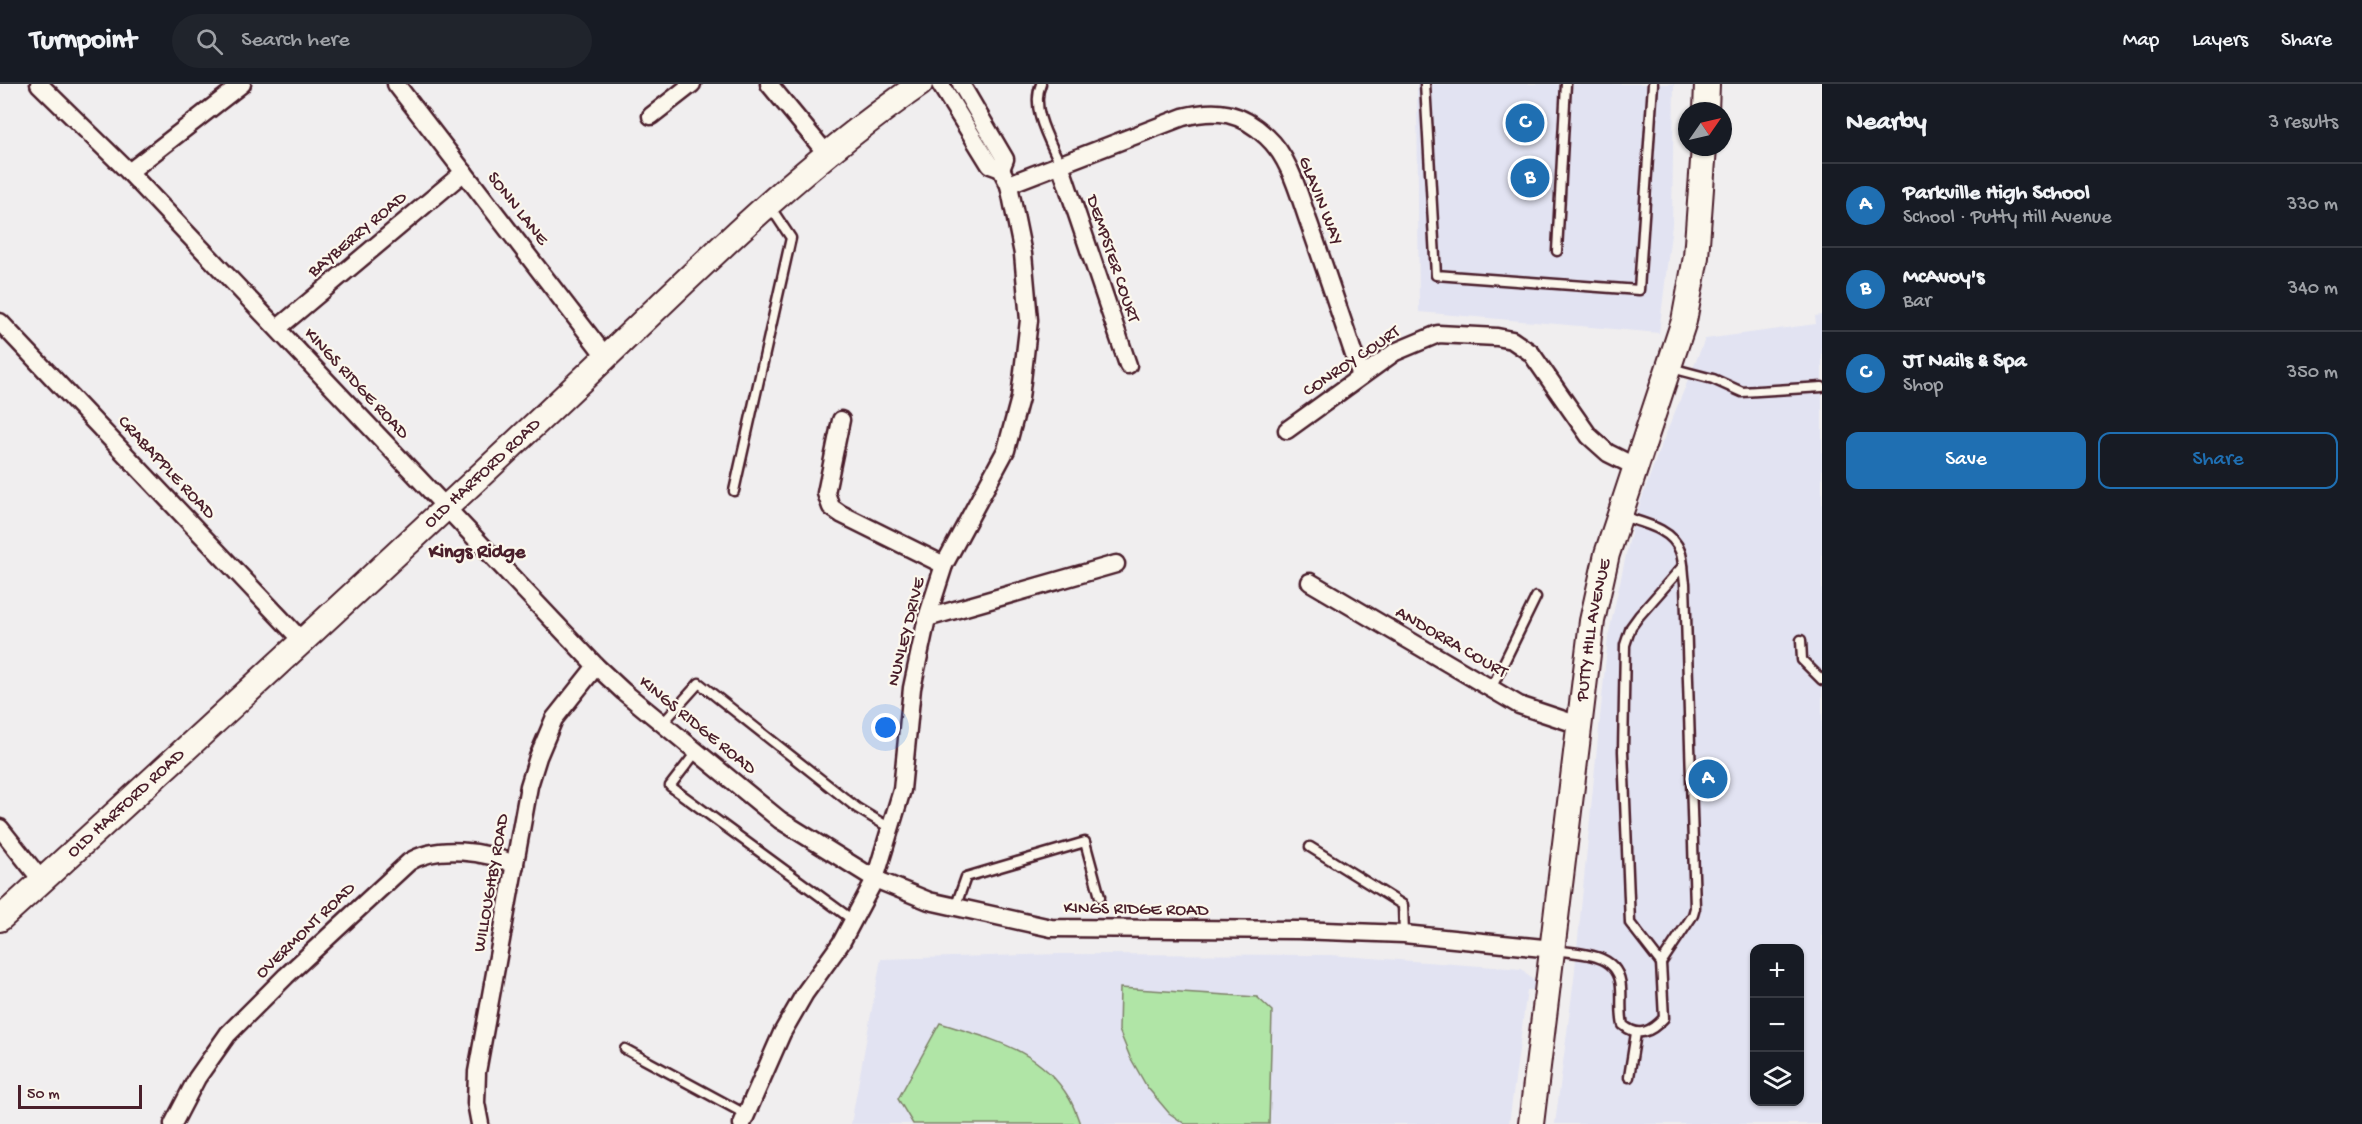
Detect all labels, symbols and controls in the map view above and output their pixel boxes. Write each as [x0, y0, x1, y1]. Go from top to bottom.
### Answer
search box [172, 14, 592, 68]
text: Turnpoint [30, 25, 136, 58]
icon: search [193, 25, 226, 58]
text: Search here [241, 28, 350, 54]
text: Map [2123, 29, 2159, 54]
text: Layers [2192, 29, 2248, 54]
text: Share [2281, 29, 2332, 54]
pin: C [1506, 100, 1544, 146]
north arrow [1678, 102, 1732, 156]
text: Nearby [1846, 108, 1927, 139]
text: 3 results [2269, 112, 2338, 135]
street label: GLAVIN WAY [1293, 154, 1347, 248]
pin: B [1510, 156, 1550, 200]
street label: SONN LANE [482, 168, 553, 250]
text: Parkville High School [1903, 181, 2090, 207]
street label: BAYBERRY ROAD [303, 187, 412, 283]
street label: DEMPSTER COURT [1080, 192, 1144, 326]
text: A [1860, 194, 1871, 217]
text: 330 m [2287, 194, 2338, 217]
text: School · Putty Hill Avenue [1903, 207, 2112, 230]
text: McAvoy's [1903, 265, 1984, 291]
text: B [1860, 278, 1871, 301]
text: 340 m [2288, 278, 2338, 301]
text: Bar [1903, 291, 1931, 314]
street label: CONROY COURT [1299, 321, 1405, 402]
street label: KINGS RIDGE ROAD [299, 324, 413, 444]
text: JT Nails & Spa [1903, 349, 2026, 375]
text: C [1860, 362, 1871, 385]
text: 350 m [2287, 362, 2338, 385]
text: Shop [1903, 375, 1943, 398]
street label: CRABAPPLE ROAD [113, 412, 220, 524]
street label: OLD HARFORD ROAD [420, 414, 546, 533]
button: Save [1846, 432, 2086, 489]
button: Share [2098, 432, 2338, 489]
district label: Kings Ridge [428, 542, 526, 565]
street label: PUTTY HILL AVENUE [1572, 556, 1616, 703]
street label: NUNLEY DRIVE [883, 575, 931, 688]
street label: ANDORRA COURT [1391, 602, 1512, 684]
street label: KINGS RIDGE ROAD [634, 672, 760, 780]
your location [871, 713, 900, 742]
street label: OLD HARFORD ROAD [63, 744, 189, 863]
pin: A [1688, 756, 1728, 802]
street label: WILLOUGHBY ROAD [469, 812, 515, 954]
street label: OVERMONT ROAD [252, 878, 360, 984]
street label: KINGS RIDGE ROAD [1063, 898, 1209, 922]
map controls [1750, 944, 1804, 1106]
button: + [1750, 944, 1804, 998]
button: − [1750, 998, 1804, 1052]
button: layers [1750, 1052, 1804, 1106]
scale bar [18, 1082, 142, 1110]
text: 50 m [27, 1086, 60, 1105]

